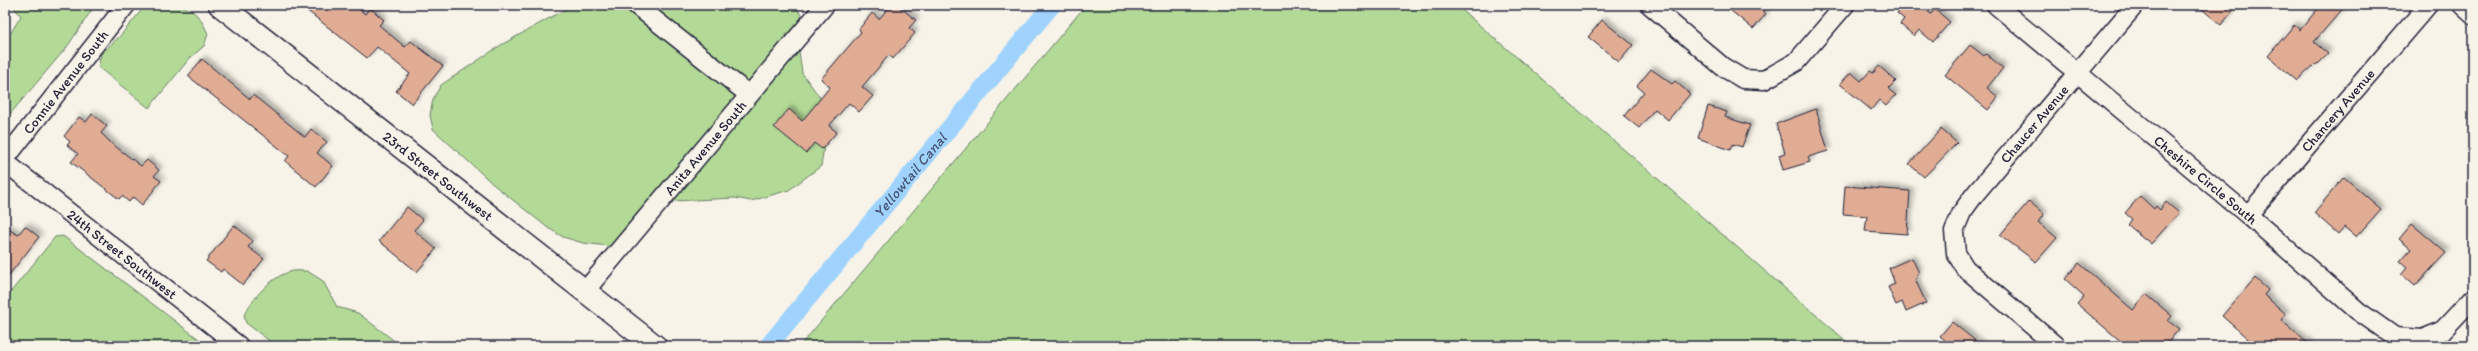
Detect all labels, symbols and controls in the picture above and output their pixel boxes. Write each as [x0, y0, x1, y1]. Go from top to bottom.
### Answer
street label: Connie Avenue South [19, 26, 112, 137]
street label: Chancery Avenue [2297, 65, 2378, 155]
street label: Chaucer Avenue [1996, 81, 2072, 167]
street label: Anita Avenue South [661, 97, 750, 199]
street label: 23rd Street Southwest [380, 128, 496, 224]
water label: Yellowtail Canal [870, 128, 952, 221]
street label: Cheshire Circle South [2150, 132, 2261, 228]
street label: 24th Street Southwest [64, 206, 181, 303]

